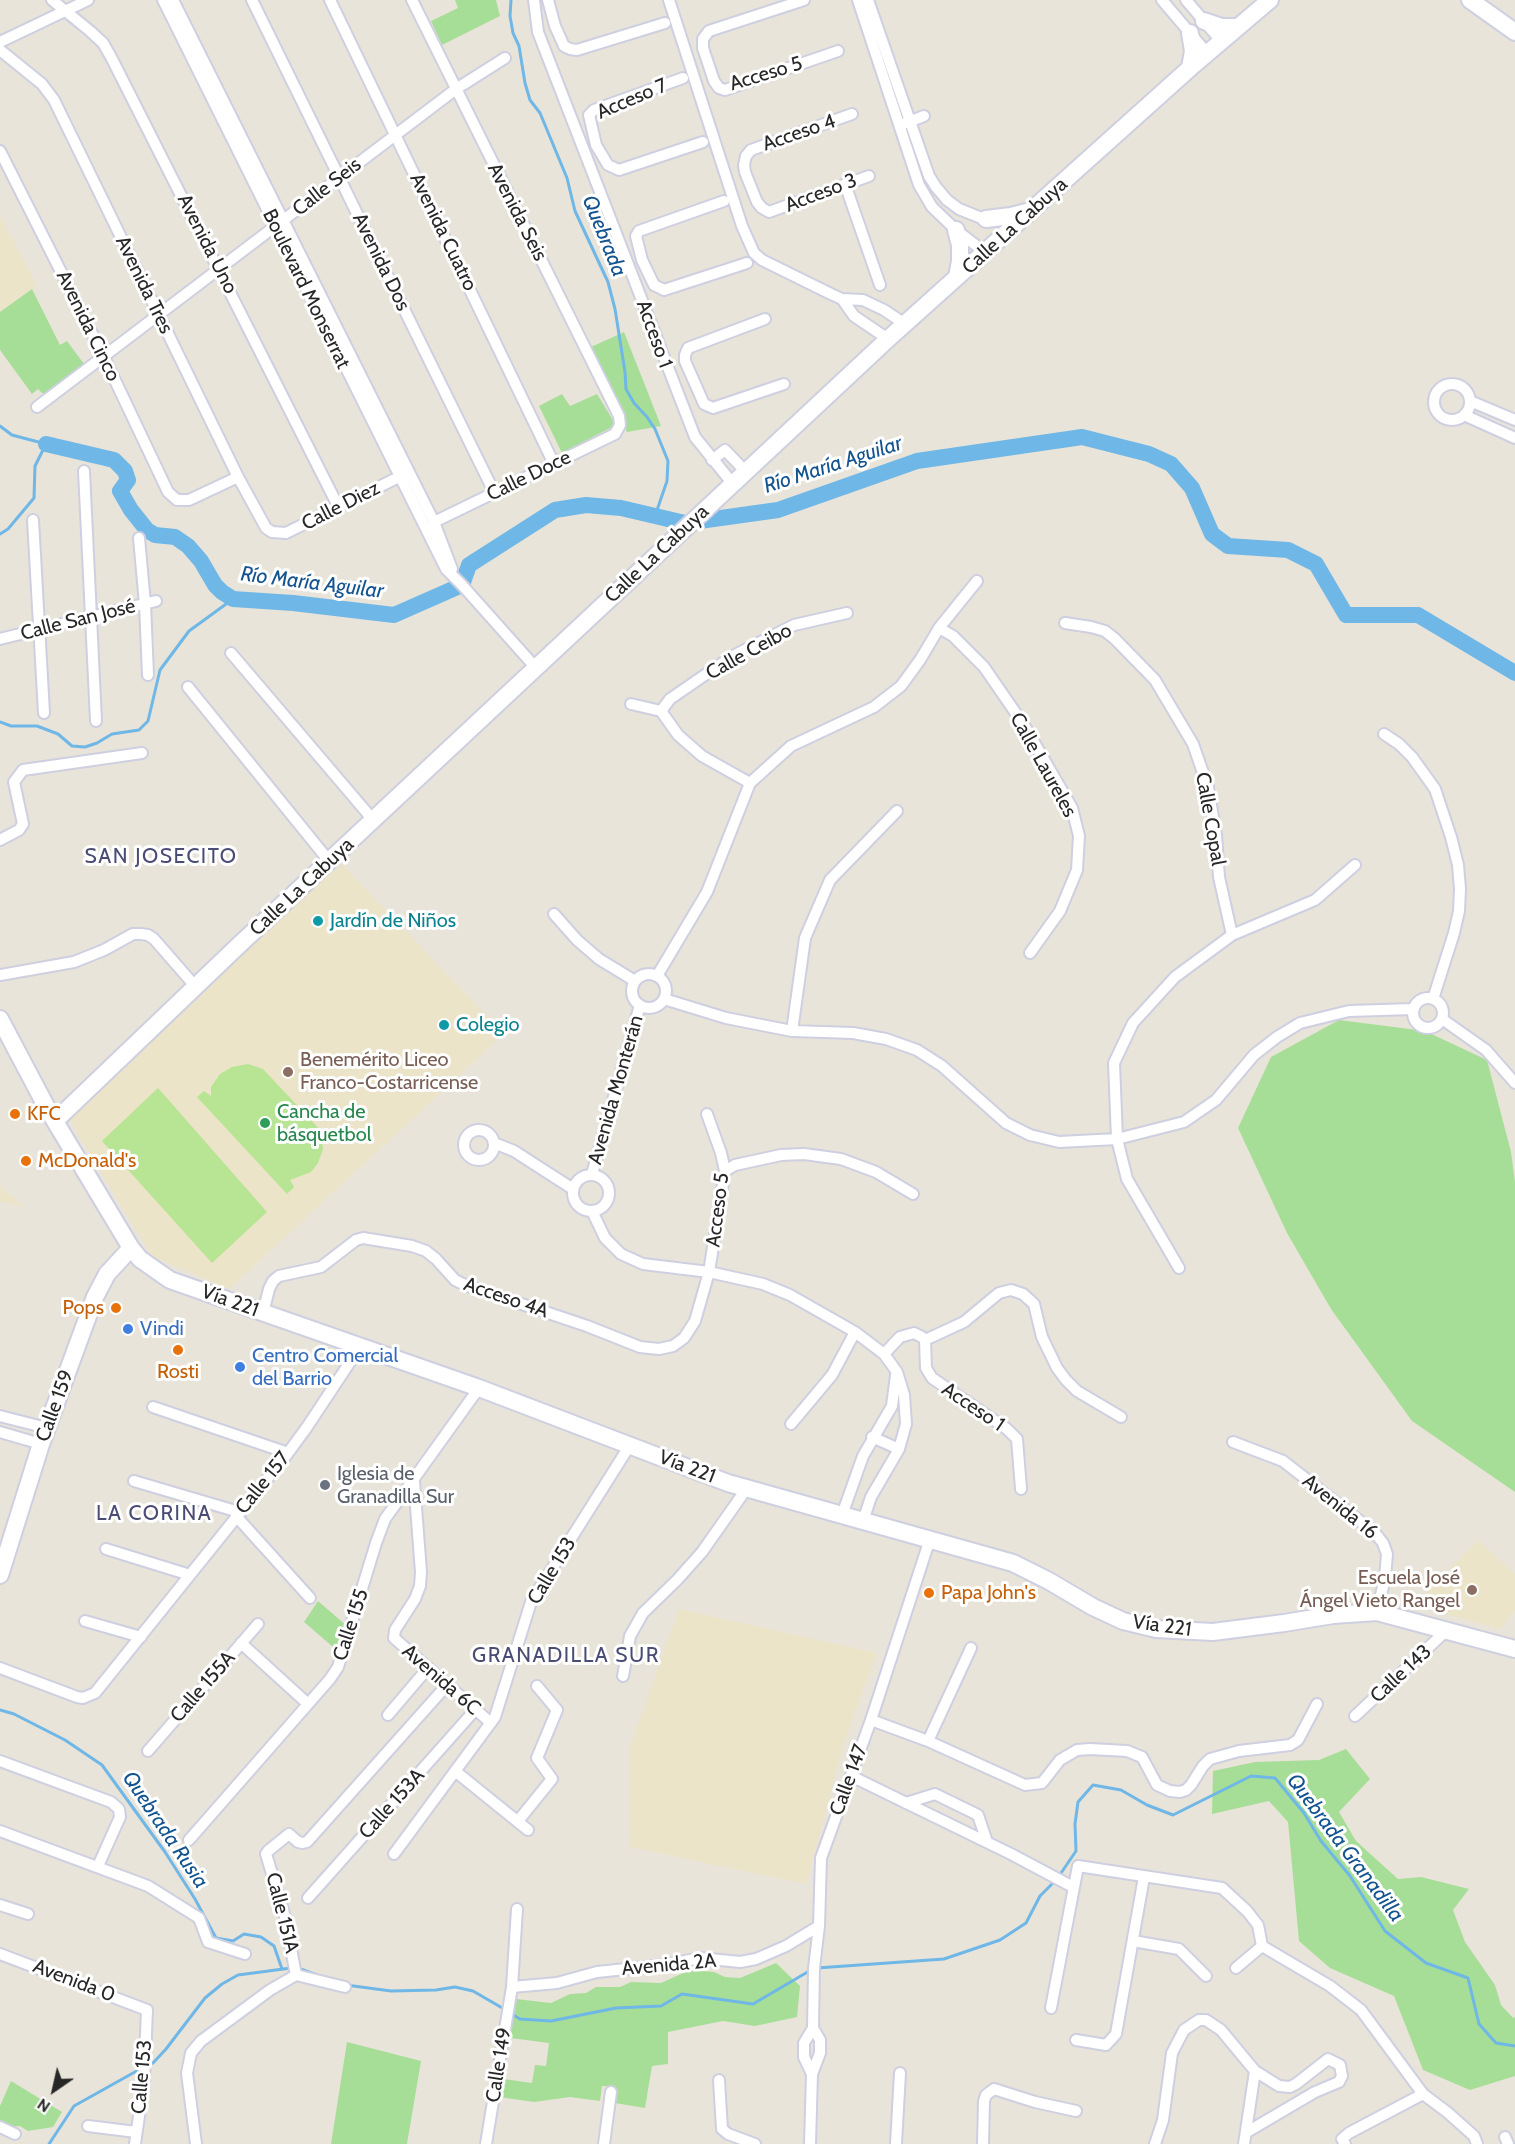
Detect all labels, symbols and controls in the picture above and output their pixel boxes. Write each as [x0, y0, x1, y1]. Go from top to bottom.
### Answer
street label: Acceso 5 [727, 52, 805, 96]
street label: Acceso 7 [593, 73, 671, 125]
street label: Acceso 4 [759, 109, 839, 157]
street label: Calle Seis [288, 153, 366, 221]
street label: Avenida Seis [482, 159, 552, 265]
street label: Acceso 3 [782, 168, 860, 218]
street label: Avenida Cuatro [404, 169, 482, 295]
street label: Calle La Cabuya [957, 173, 1073, 279]
street label: Avenida Uno [172, 190, 242, 298]
water label: Quebrada [576, 192, 632, 280]
street label: Boulevard Monserrat [257, 205, 355, 373]
street label: Avenida Dos [347, 209, 415, 315]
street label: Avenida Tres [110, 232, 178, 338]
street label: Avenida Cinco [51, 267, 125, 385]
street label: Acceso 1 [631, 297, 677, 371]
water label: Río María Aguilar [761, 431, 905, 499]
street label: Calle Doce [483, 445, 575, 507]
street label: Calle Diez [298, 476, 384, 536]
street label: Calle La Cabuya [600, 500, 714, 608]
water label: Río María Aguilar [239, 562, 385, 604]
street label: Calle San José [18, 594, 138, 646]
street label: Calle Ceibo [702, 619, 796, 685]
street label: Calle Laureles [1004, 709, 1082, 821]
street label: Calle Copal [1190, 770, 1230, 868]
street label: Calle La Cabuya [245, 833, 359, 941]
district label: SAN JOSECITO [84, 844, 238, 870]
place label: Jardín de Niños [330, 909, 456, 933]
marker: Jardín de Niños [311, 914, 325, 928]
place label: Colegio [456, 1013, 519, 1037]
street label: Avenida Monterán [583, 1013, 649, 1167]
marker: Colegio [437, 1018, 451, 1032]
place label: Benemérito Liceo Franco-Costarricense [300, 1048, 478, 1095]
marker: Benemérito Liceo Franco-Costarricense [281, 1065, 295, 1079]
place label: Cancha de básquetbol [277, 1100, 371, 1147]
place label: KFC [27, 1102, 61, 1126]
marker: KFC [8, 1107, 22, 1121]
marker: Cancha de básquetbol [258, 1116, 272, 1130]
place label: McDonald's [38, 1149, 136, 1173]
marker: McDonald's [19, 1154, 33, 1168]
street label: Acceso 5 [702, 1171, 734, 1249]
street label: Acceso 4A [461, 1272, 551, 1324]
street label: Vía 221 [198, 1280, 262, 1322]
place label: Pops [62, 1296, 104, 1320]
marker: Pops [109, 1301, 123, 1315]
place label: Vindi [140, 1317, 184, 1341]
marker: Vindi [121, 1322, 135, 1336]
marker: Rosti [171, 1343, 185, 1357]
place label: Centro Comercial del Barrio [252, 1344, 398, 1391]
place label: Rosti [157, 1360, 199, 1384]
marker: Centro Comercial del Barrio [233, 1360, 247, 1374]
street label: Calle 159 [31, 1367, 79, 1445]
street label: Acceso 1 [937, 1377, 1009, 1437]
street label: Vía 221 [655, 1445, 719, 1489]
street label: Calle 157 [231, 1447, 295, 1519]
place label: Iglesia de Granadilla Sur [337, 1462, 454, 1509]
street label: Avenida 16 [1297, 1469, 1383, 1545]
marker: Iglesia de Granadilla Sur [318, 1478, 332, 1492]
district label: LA CORINA [96, 1501, 212, 1527]
street label: Calle 153 [523, 1533, 581, 1609]
place label: Escuela José Ángel Vieto Rangel [1300, 1566, 1460, 1613]
place label: Papa John's [941, 1581, 1036, 1605]
marker: Escuela José Ángel Vieto Rangel [1465, 1583, 1479, 1597]
street label: Calle 155 [328, 1586, 374, 1664]
marker: Papa John's [922, 1586, 936, 1600]
street label: Vía 221 [1131, 1610, 1193, 1642]
street label: Avenida 6C [397, 1640, 485, 1720]
street label: Calle 143 [1365, 1640, 1437, 1708]
district label: GRANADILLA SUR [472, 1643, 660, 1669]
street label: Calle 155A [166, 1646, 240, 1728]
street label: Calle 147 [825, 1741, 873, 1819]
street label: Calle 153A [354, 1764, 430, 1844]
water label: Quebrada Rusia [117, 1767, 213, 1893]
water label: Quebrada Granadilla [1281, 1769, 1409, 1927]
street label: Calle 151A [260, 1870, 304, 1956]
street label: Avenida 2A [621, 1949, 717, 1981]
street label: Avenida 0 [30, 1954, 118, 2008]
street label: Calle 149 [481, 2026, 517, 2104]
street label: Calle 153 [127, 2039, 157, 2115]
north arrow [24, 2060, 84, 2120]
text: N [34, 2094, 54, 2116]

